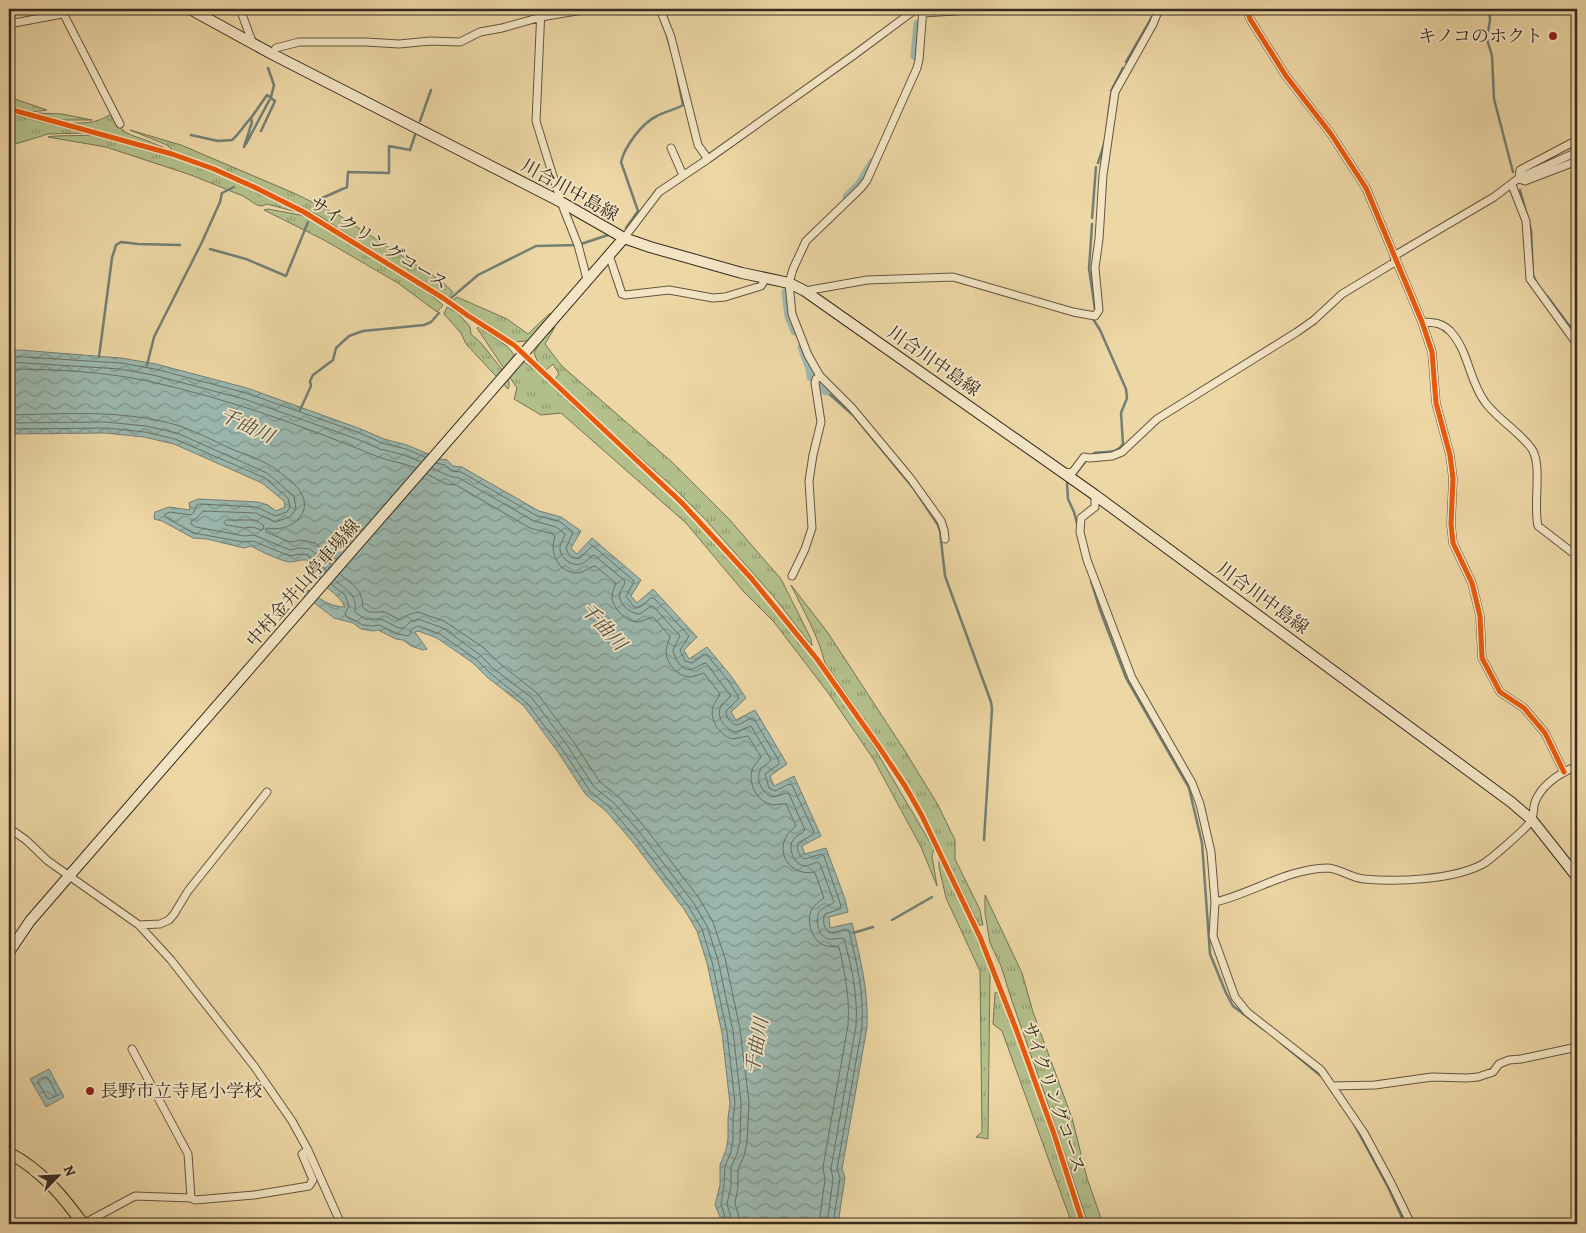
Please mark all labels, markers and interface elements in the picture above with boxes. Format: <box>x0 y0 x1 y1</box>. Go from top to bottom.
place label: キノコのホクト <box>1418 24 1543 48</box>
marker: キノコのホクト <box>1547 30 1559 42</box>
street label: 川合川中島線 <box>517 153 623 227</box>
street label: サイクリングコース <box>305 191 453 295</box>
street label: 川合川中島線 <box>883 320 985 402</box>
water label: 千曲川 <box>215 402 280 451</box>
street label: 中村金井山停車場線 <box>241 514 365 652</box>
street label: 川合川中島線 <box>1212 557 1314 639</box>
water label: 千曲川 <box>574 597 634 658</box>
water label: 千曲川 <box>739 1014 775 1077</box>
street label: サイクリングコース <box>1017 1018 1091 1176</box>
place label: 長野市立寺尾小学校 <box>100 1079 262 1103</box>
marker: 長野市立寺尾小学校 <box>84 1085 96 1097</box>
north arrow <box>32 1150 82 1200</box>
text: N <box>59 1162 80 1179</box>

